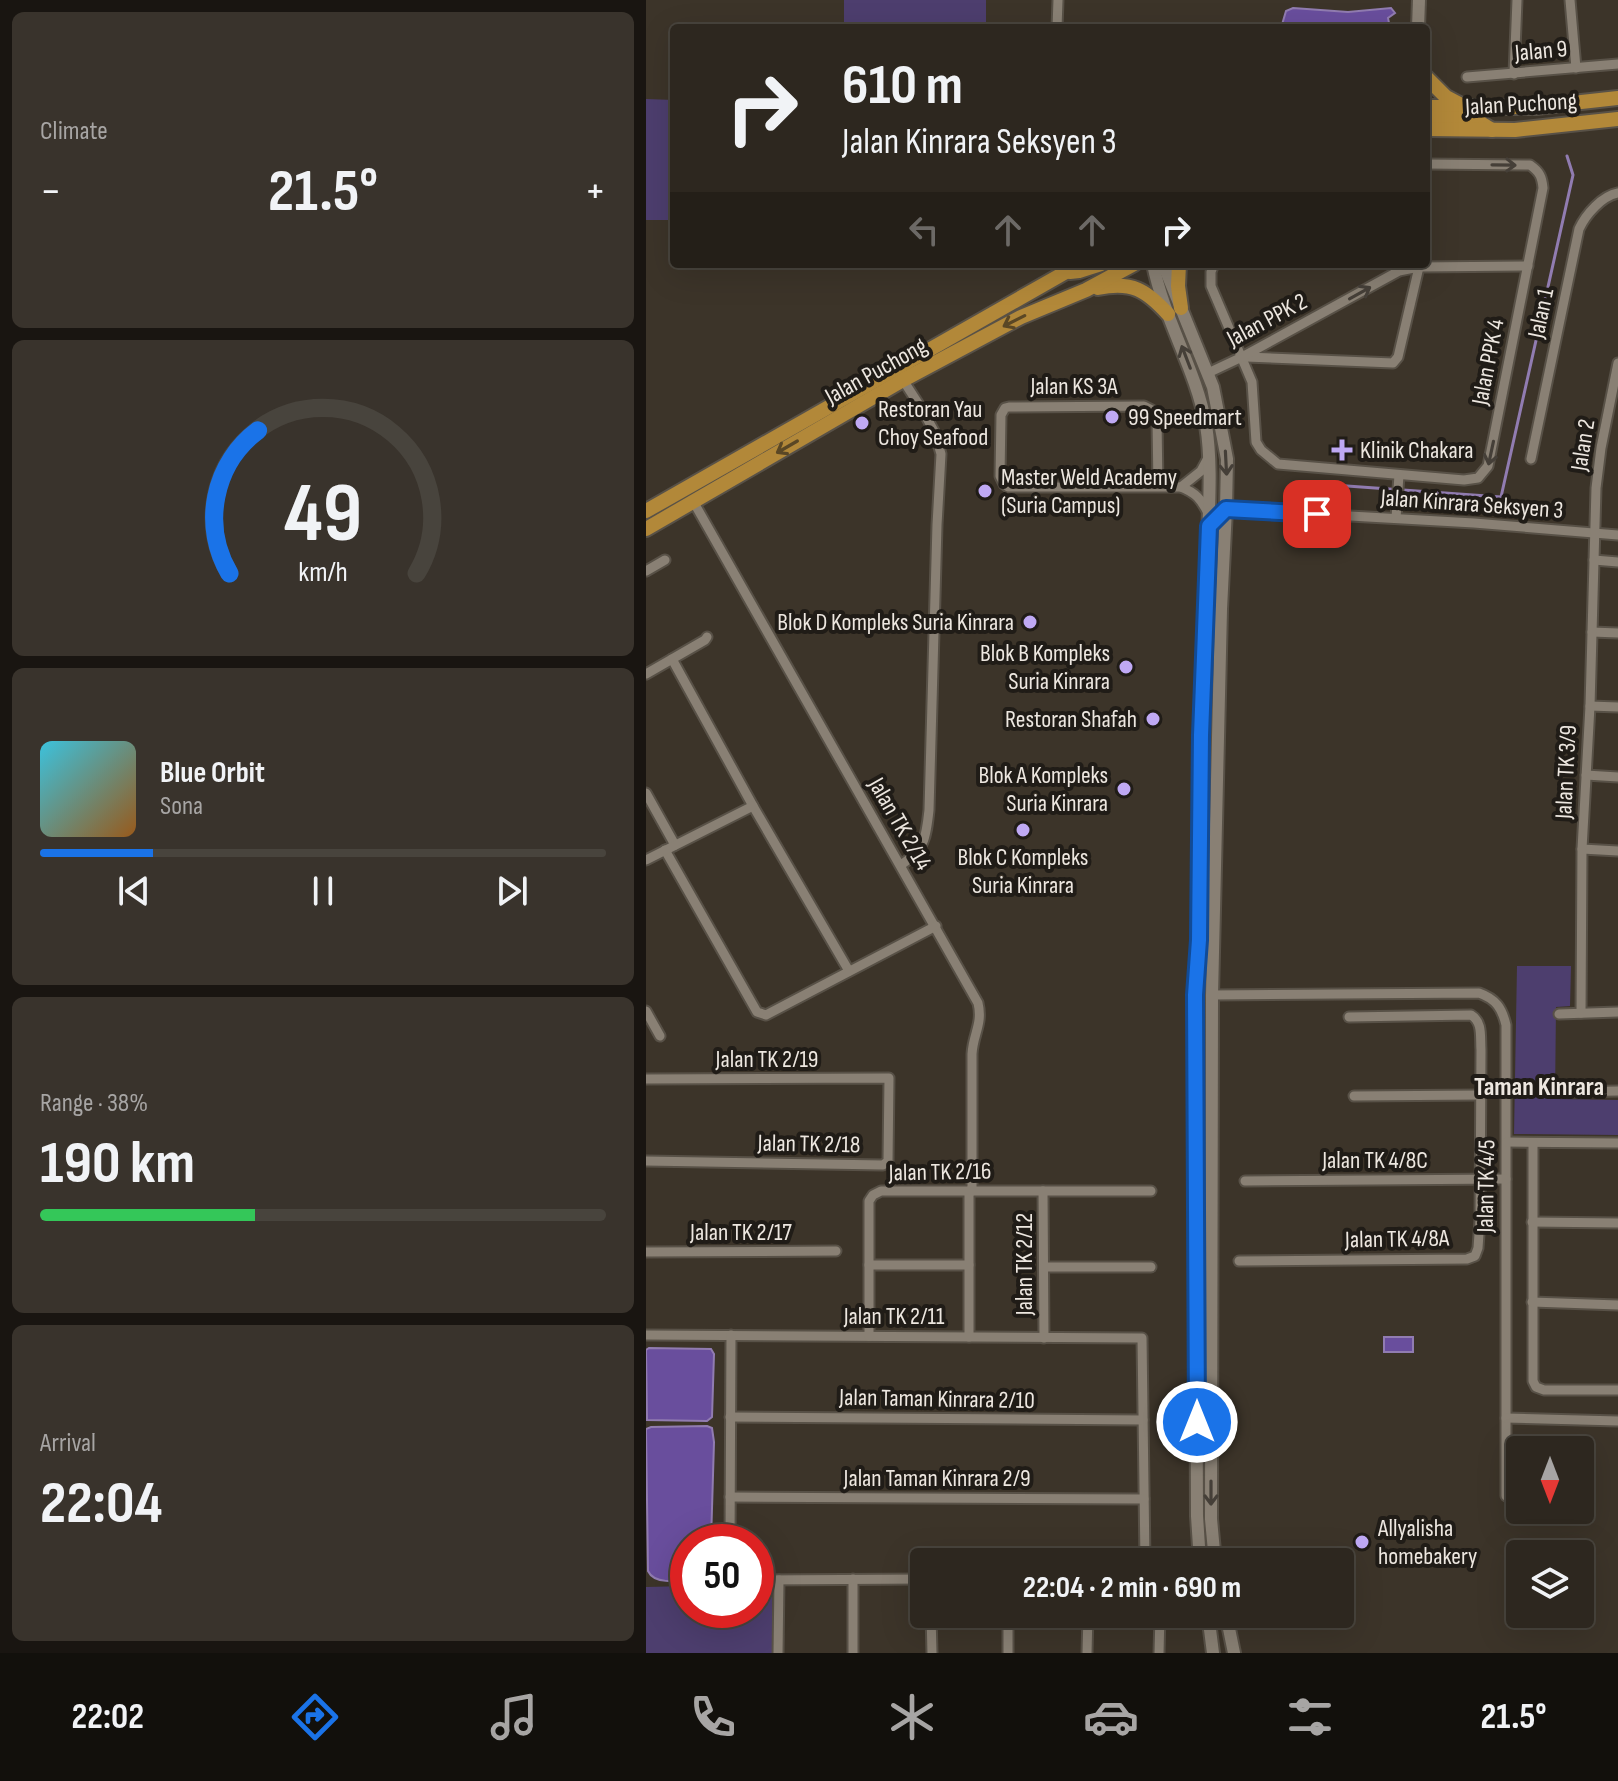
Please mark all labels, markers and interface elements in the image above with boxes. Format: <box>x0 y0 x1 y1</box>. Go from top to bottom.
street label: Jalan 9 <box>1513 34 1568 68</box>
text: 610 m <box>842 53 963 120</box>
icon: right <box>710 56 814 160</box>
street label: Jalan Puchong <box>1463 87 1578 121</box>
text: Climate <box>40 116 108 147</box>
text: Jalan Kinrara Seksyen 3 <box>842 121 1117 164</box>
text: 21.5° <box>268 156 378 228</box>
one-way arrow <box>1490 157 1517 173</box>
text: − <box>40 165 62 218</box>
text: + <box>584 165 606 218</box>
icon: left <box>902 208 946 252</box>
icon: ahead <box>986 208 1030 252</box>
icon: ahead <box>1070 208 1114 252</box>
icon: right <box>1154 208 1198 252</box>
one-way arrow <box>1348 284 1371 300</box>
street label: Jalan 1 <box>1521 285 1561 342</box>
street label: Jalan PPK 2 <box>1221 287 1312 354</box>
one-way arrow <box>1003 314 1027 329</box>
street label: Jalan PPK 4 <box>1465 317 1511 408</box>
street label: Jalan Puchong <box>819 331 932 411</box>
one-way arrow <box>1178 345 1192 370</box>
street label: Jalan KS 3A <box>1029 372 1118 401</box>
place label: Restoran Yau Choy Seafood <box>878 395 988 452</box>
place label: 99 Speedmart <box>1128 403 1242 432</box>
marker: 99 Speedmart <box>1103 408 1121 426</box>
marker: Restoran Yau Choy Seafood <box>853 414 871 432</box>
street label: Jalan 2 <box>1564 417 1601 474</box>
place label: Klinik Chakara <box>1360 436 1473 465</box>
one-way arrow <box>776 439 799 455</box>
marker: Klinik Chakara <box>1331 439 1353 461</box>
one-way arrow <box>1483 439 1498 465</box>
one-way arrow <box>1219 449 1234 476</box>
place label: Master Weld Academy (Suria Campus) <box>1001 463 1177 520</box>
text: 49 <box>284 465 362 565</box>
pin <box>1283 480 1351 548</box>
marker: Master Weld Academy (Suria Campus) <box>976 482 994 500</box>
street label: Jalan Kinrara Seksyen 3 <box>1379 483 1564 525</box>
icon: arrive <box>1295 492 1339 536</box>
text: km/h <box>298 555 348 590</box>
place label: Blok D Kompleks Suria Kinrara <box>777 608 1014 637</box>
marker: Blok D Kompleks Suria Kinrara <box>1021 613 1039 631</box>
place label: Blok B Kompleks Suria Kinrara <box>980 639 1110 696</box>
marker: Blok B Kompleks Suria Kinrara <box>1117 658 1135 676</box>
place label: Restoran Shafah <box>1005 705 1137 734</box>
marker: Restoran Shafah <box>1144 710 1162 728</box>
street label: Jalan TK 3/9 <box>1549 724 1583 821</box>
text: Blue Orbit <box>160 755 265 791</box>
place label: Blok A Kompleks Suria Kinrara <box>979 761 1108 818</box>
street label: Jalan TK 2/14 <box>861 772 938 876</box>
marker: Blok A Kompleks Suria Kinrara <box>1115 780 1133 798</box>
text: Sona <box>160 791 203 822</box>
marker: Blok C Kompleks Suria Kinrara <box>1014 821 1032 839</box>
place label: Blok C Kompleks Suria Kinrara <box>958 843 1088 900</box>
icon: previous <box>112 869 156 913</box>
icon: pause <box>301 869 345 913</box>
icon: next <box>490 869 534 913</box>
street label: Jalan TK 2/19 <box>715 1045 818 1074</box>
district label: Taman Kinrara <box>1474 1072 1604 1103</box>
text: Range · 38% <box>40 1088 148 1119</box>
text: 190 km <box>40 1128 195 1200</box>
street label: Jalan TK 2/18 <box>756 1129 861 1159</box>
street label: Jalan TK 4/5 <box>1471 1139 1501 1234</box>
street label: Jalan TK 4/8C <box>1321 1146 1428 1175</box>
street label: Jalan TK 2/16 <box>887 1157 992 1187</box>
street label: Jalan TK 2/12 <box>1010 1213 1039 1316</box>
street label: Jalan TK 2/17 <box>689 1218 792 1247</box>
street label: Jalan TK 4/8A <box>1344 1224 1450 1254</box>
street label: Jalan TK 2/11 <box>843 1302 945 1331</box>
position arrow <box>1155 1380 1239 1464</box>
street label: Jalan Taman Kinrara 2/10 <box>838 1383 1035 1415</box>
text: Arrival <box>40 1428 96 1459</box>
north arrow <box>1506 1436 1594 1524</box>
map controls <box>1506 1436 1594 1628</box>
street label: Jalan Taman Kinrara 2/9 <box>842 1464 1031 1493</box>
text: 22:04 <box>40 1468 162 1540</box>
one-way arrow <box>1203 1479 1219 1506</box>
place label: Allyalisha homebakery <box>1377 1514 1477 1571</box>
speed limit sign: 50 <box>670 1524 774 1628</box>
marker: Allyalisha homebakery <box>1353 1533 1371 1551</box>
button: layers <box>1506 1540 1594 1628</box>
text: 22:04 · 2 min · 690 m <box>1023 1570 1241 1606</box>
icon: directions <box>287 1689 343 1745</box>
icon: music <box>486 1689 542 1745</box>
icon: phone <box>685 1689 741 1745</box>
icon: climate <box>884 1689 940 1745</box>
icon: car <box>1083 1689 1139 1745</box>
icon: filters <box>1282 1689 1338 1745</box>
text: 22:02 <box>71 1696 144 1739</box>
text: 21.5° <box>1480 1696 1547 1739</box>

